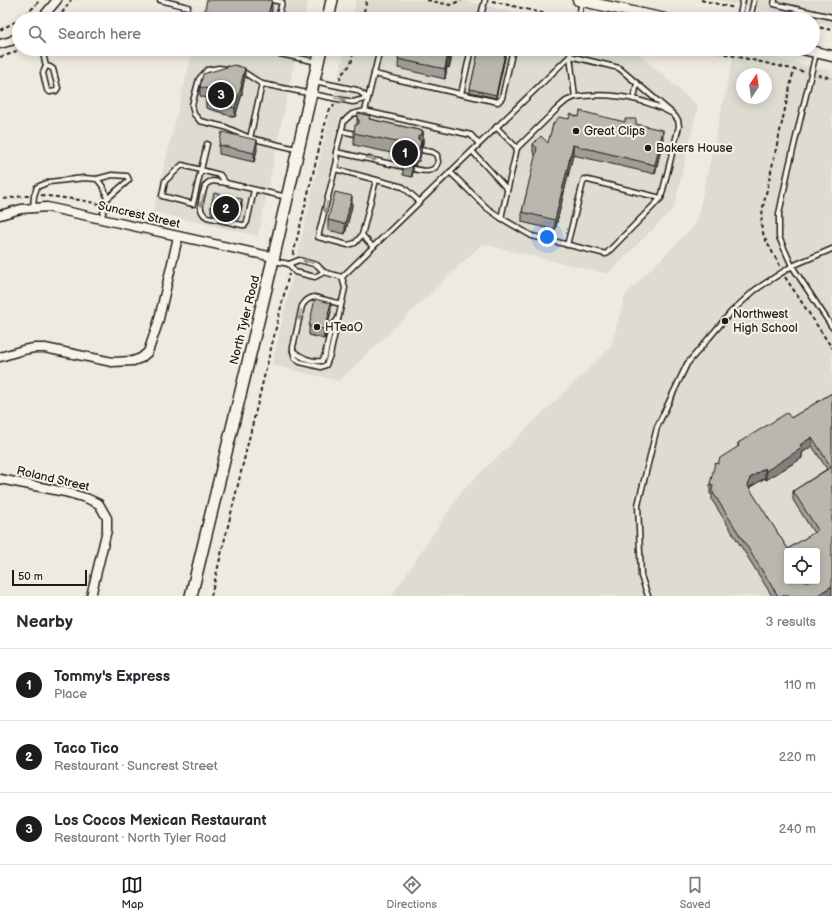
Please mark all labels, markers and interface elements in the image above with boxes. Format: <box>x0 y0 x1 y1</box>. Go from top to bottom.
search box <box>12 12 820 56</box>
icon: search <box>26 23 48 45</box>
text: Search here <box>58 25 141 44</box>
north arrow <box>736 68 772 104</box>
pin: 3 <box>208 80 234 110</box>
one-way arrow <box>334 97 346 103</box>
place label: Great Clips <box>584 124 645 139</box>
marker: Great Clips <box>571 126 581 136</box>
pin: 1 <box>392 138 418 168</box>
place label: Bakers House <box>656 141 733 156</box>
marker: Bakers House <box>643 143 653 153</box>
one-way arrow <box>365 157 377 163</box>
pin: 2 <box>213 194 239 224</box>
one-way arrow <box>198 195 204 207</box>
street label: Suncrest Street <box>96 198 182 232</box>
one-way arrow <box>323 201 329 213</box>
your location <box>537 227 557 247</box>
one-way arrow <box>301 259 314 265</box>
street label: North Tyler Road <box>227 274 263 366</box>
place label: Northwest High School <box>733 307 798 336</box>
one-way arrow <box>296 309 302 321</box>
marker: Northwest High School <box>720 316 730 326</box>
place label: HTeaO <box>325 320 363 335</box>
marker: HTeaO <box>312 322 322 332</box>
street label: Roland Street <box>15 463 91 495</box>
map controls <box>784 548 820 584</box>
button: locate <box>784 548 820 584</box>
scale bar <box>12 568 87 587</box>
text: 50 m <box>18 570 43 583</box>
text: Nearby <box>16 612 73 632</box>
text: 3 results <box>765 614 816 630</box>
text: Tommy's Express <box>54 667 170 686</box>
text: 1 <box>26 677 32 693</box>
text: 110 m <box>784 677 816 693</box>
text: Place <box>54 686 87 702</box>
text: Taco Tico <box>54 739 119 758</box>
text: 2 <box>25 749 33 765</box>
text: 220 m <box>779 749 816 765</box>
text: Restaurant · Suncrest Street <box>54 758 218 774</box>
text: Los Cocos Mexican Restaurant <box>54 811 266 830</box>
text: 3 <box>25 821 33 837</box>
text: 240 m <box>779 821 816 837</box>
text: Restaurant · North Tyler Road <box>54 830 226 846</box>
tab: Map <box>121 874 144 911</box>
tab: Directions <box>386 874 437 911</box>
tab: Saved <box>680 874 711 911</box>

